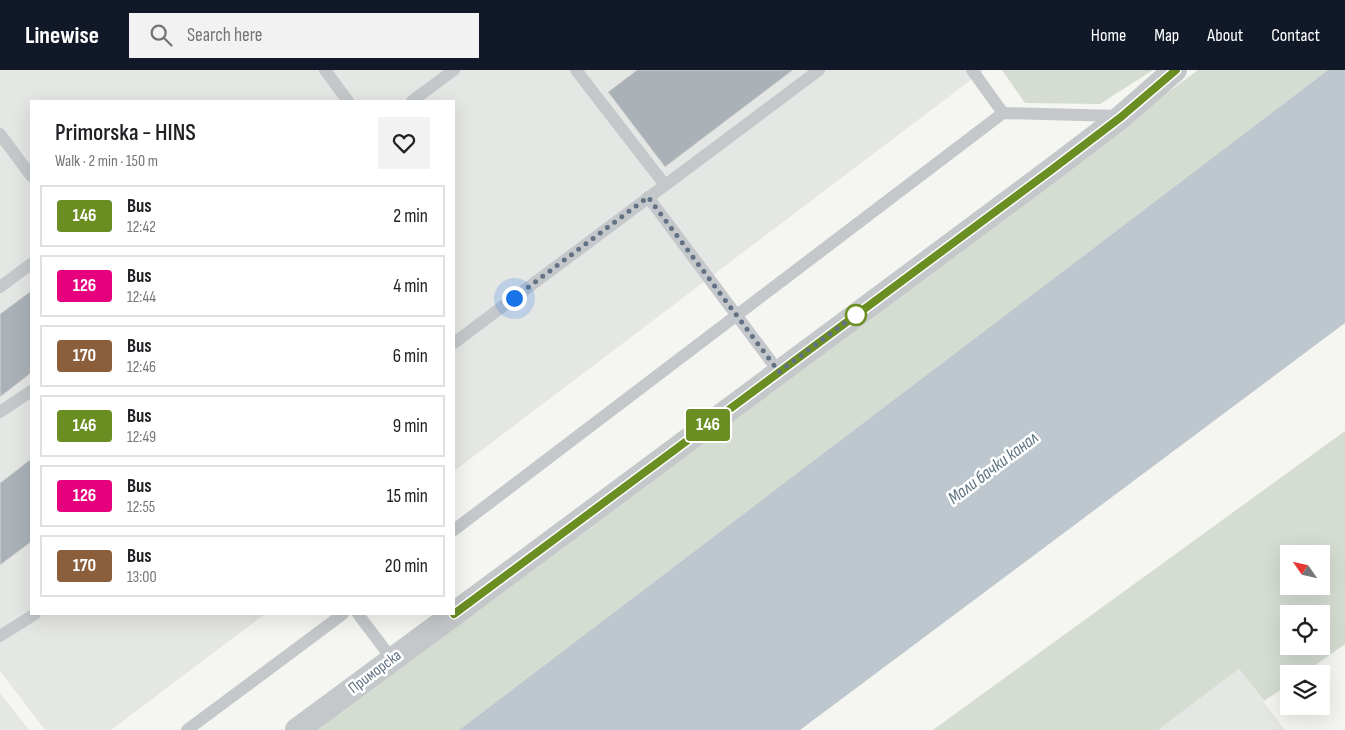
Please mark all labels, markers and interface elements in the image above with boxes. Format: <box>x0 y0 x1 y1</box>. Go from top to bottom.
search box <box>129 13 479 58</box>
text: Linewise <box>25 21 99 50</box>
icon: search <box>147 21 175 49</box>
text: Search here <box>187 24 263 47</box>
text: Home <box>1091 25 1126 46</box>
text: Map <box>1154 25 1179 46</box>
text: About <box>1207 25 1243 46</box>
text: Contact <box>1271 25 1320 46</box>
button: heart <box>378 117 430 169</box>
text: Primorska - HINS <box>55 118 196 147</box>
text: Walk · 2 min · 150 m <box>55 152 158 171</box>
text: Bus <box>127 195 152 218</box>
text: 146 <box>72 205 97 226</box>
text: 2 min <box>393 205 428 228</box>
text: 12:42 <box>127 218 156 237</box>
text: Bus <box>127 265 152 288</box>
text: 126 <box>73 275 96 296</box>
text: 4 min <box>393 275 428 298</box>
your location <box>502 286 527 311</box>
text: 12:44 <box>127 288 156 307</box>
unlabelled marker <box>845 304 867 326</box>
text: Bus <box>127 335 152 358</box>
text: 170 <box>73 345 96 366</box>
text: 6 min <box>393 345 428 368</box>
text: 12:46 <box>127 358 156 377</box>
text: Bus <box>127 405 152 428</box>
line badge: 146 <box>679 409 737 441</box>
text: 146 <box>696 414 720 435</box>
text: 146 <box>72 415 97 436</box>
text: 9 min <box>393 415 428 438</box>
water label: Мали бачки канал <box>944 427 1042 509</box>
text: 12:49 <box>127 428 156 447</box>
text: Bus <box>127 475 152 498</box>
text: 126 <box>73 485 96 506</box>
text: 15 min <box>387 485 428 508</box>
text: 12:55 <box>127 498 155 517</box>
text: Bus <box>127 545 152 568</box>
north arrow <box>1280 545 1330 595</box>
map controls <box>1280 545 1330 715</box>
text: 170 <box>73 555 96 576</box>
text: 20 min <box>385 555 428 578</box>
text: 13:00 <box>127 568 157 587</box>
button: locate <box>1280 605 1330 655</box>
street label: Приморска <box>345 646 405 698</box>
button: layers <box>1280 665 1330 715</box>

